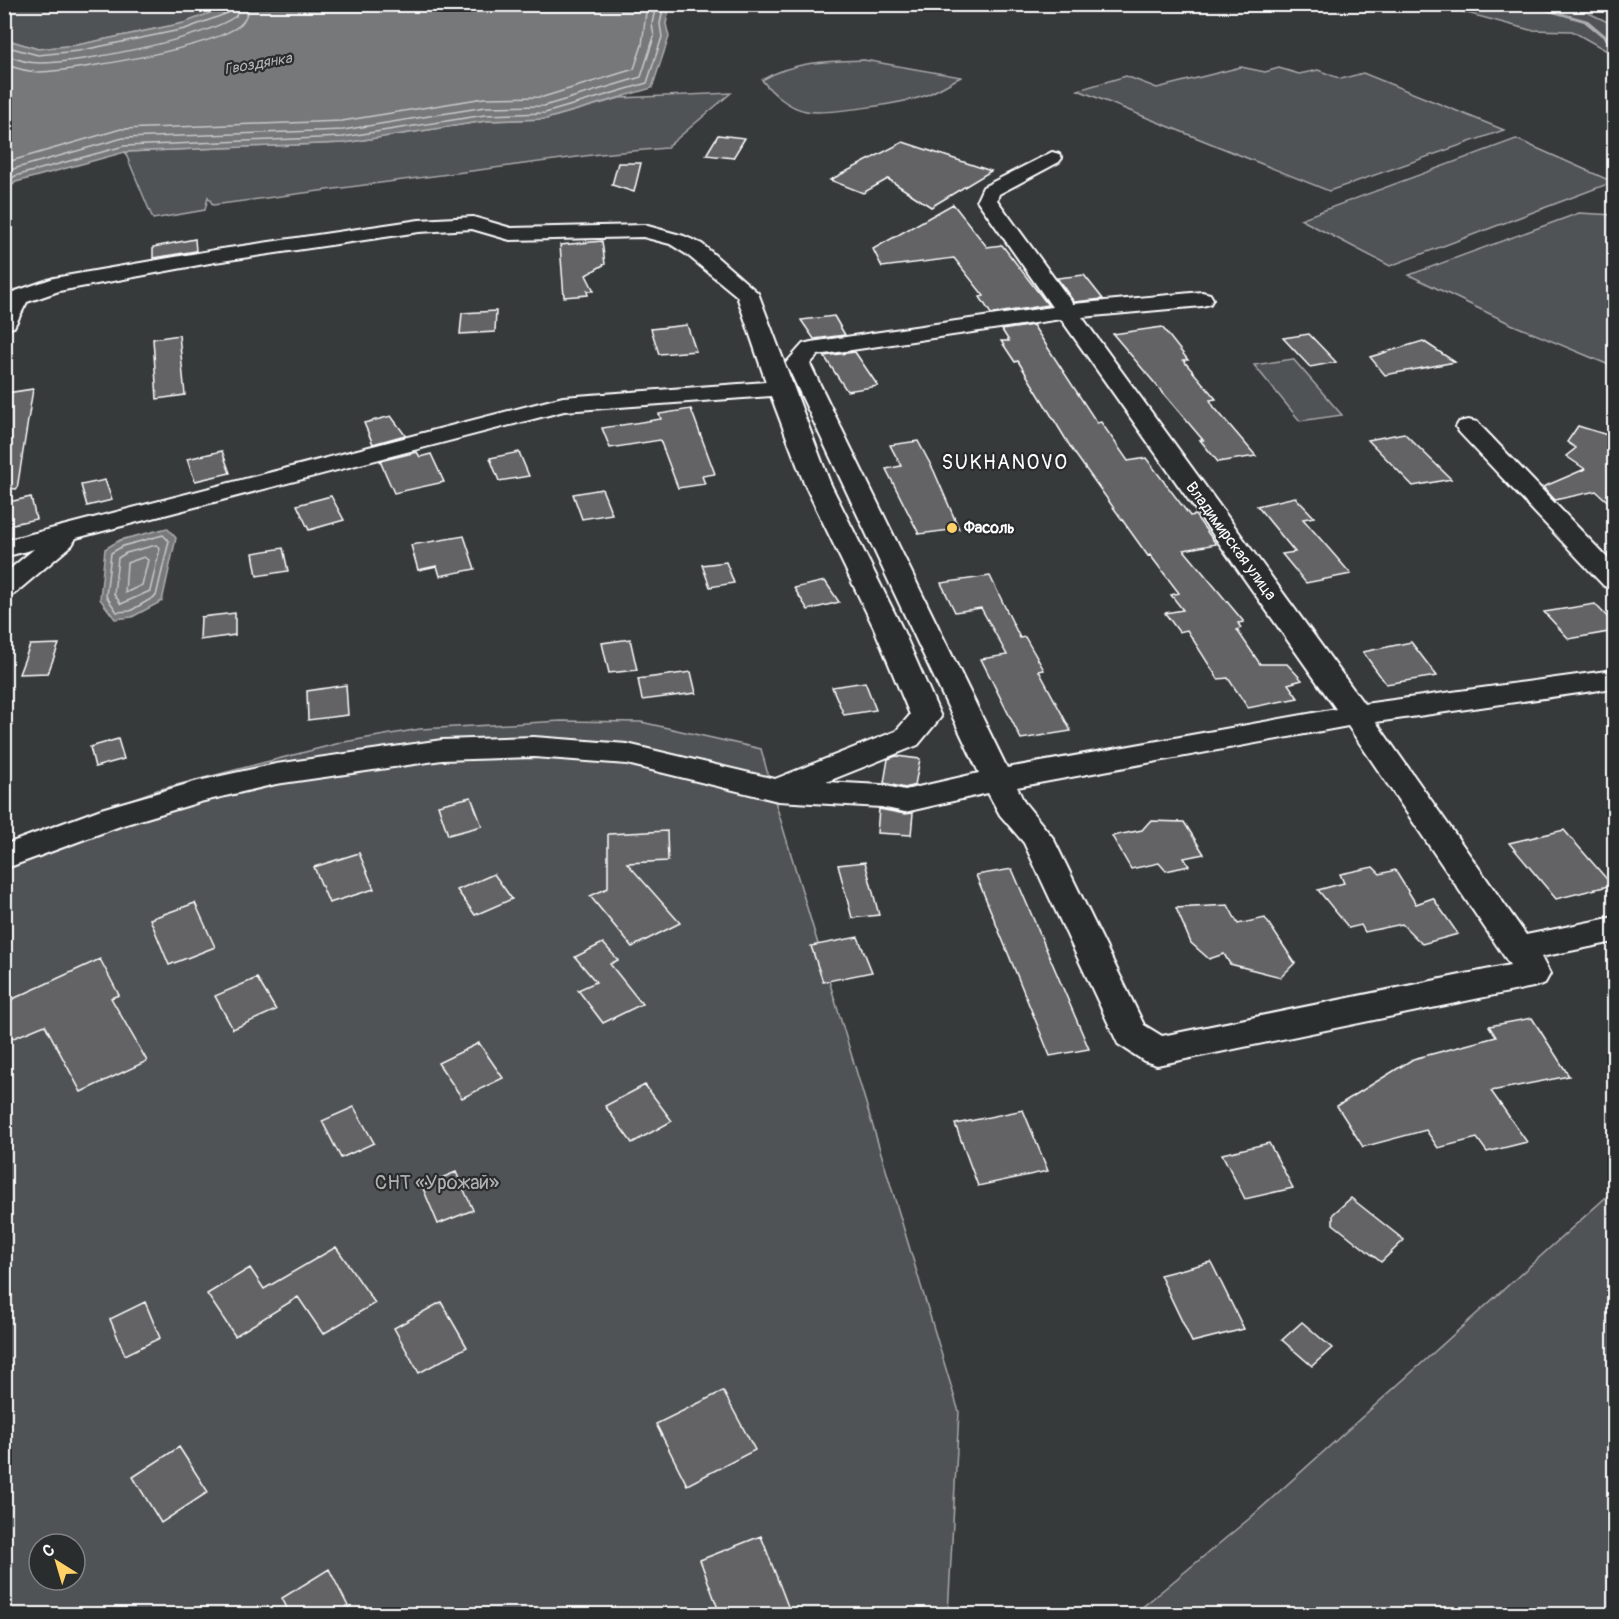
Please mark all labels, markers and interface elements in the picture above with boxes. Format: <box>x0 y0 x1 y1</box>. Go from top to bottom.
water label: Гвоздянка <box>223 49 294 79</box>
district label: SUKHANOVO <box>942 450 1069 475</box>
street label: Владимирская улица <box>1181 478 1281 604</box>
place label: Фасоль <box>963 518 1015 538</box>
marker: Фасоль <box>945 521 959 535</box>
park label: СНТ «Урожай» <box>375 1170 499 1195</box>
north arrow <box>27 1532 87 1592</box>
text: С <box>39 1540 59 1562</box>

